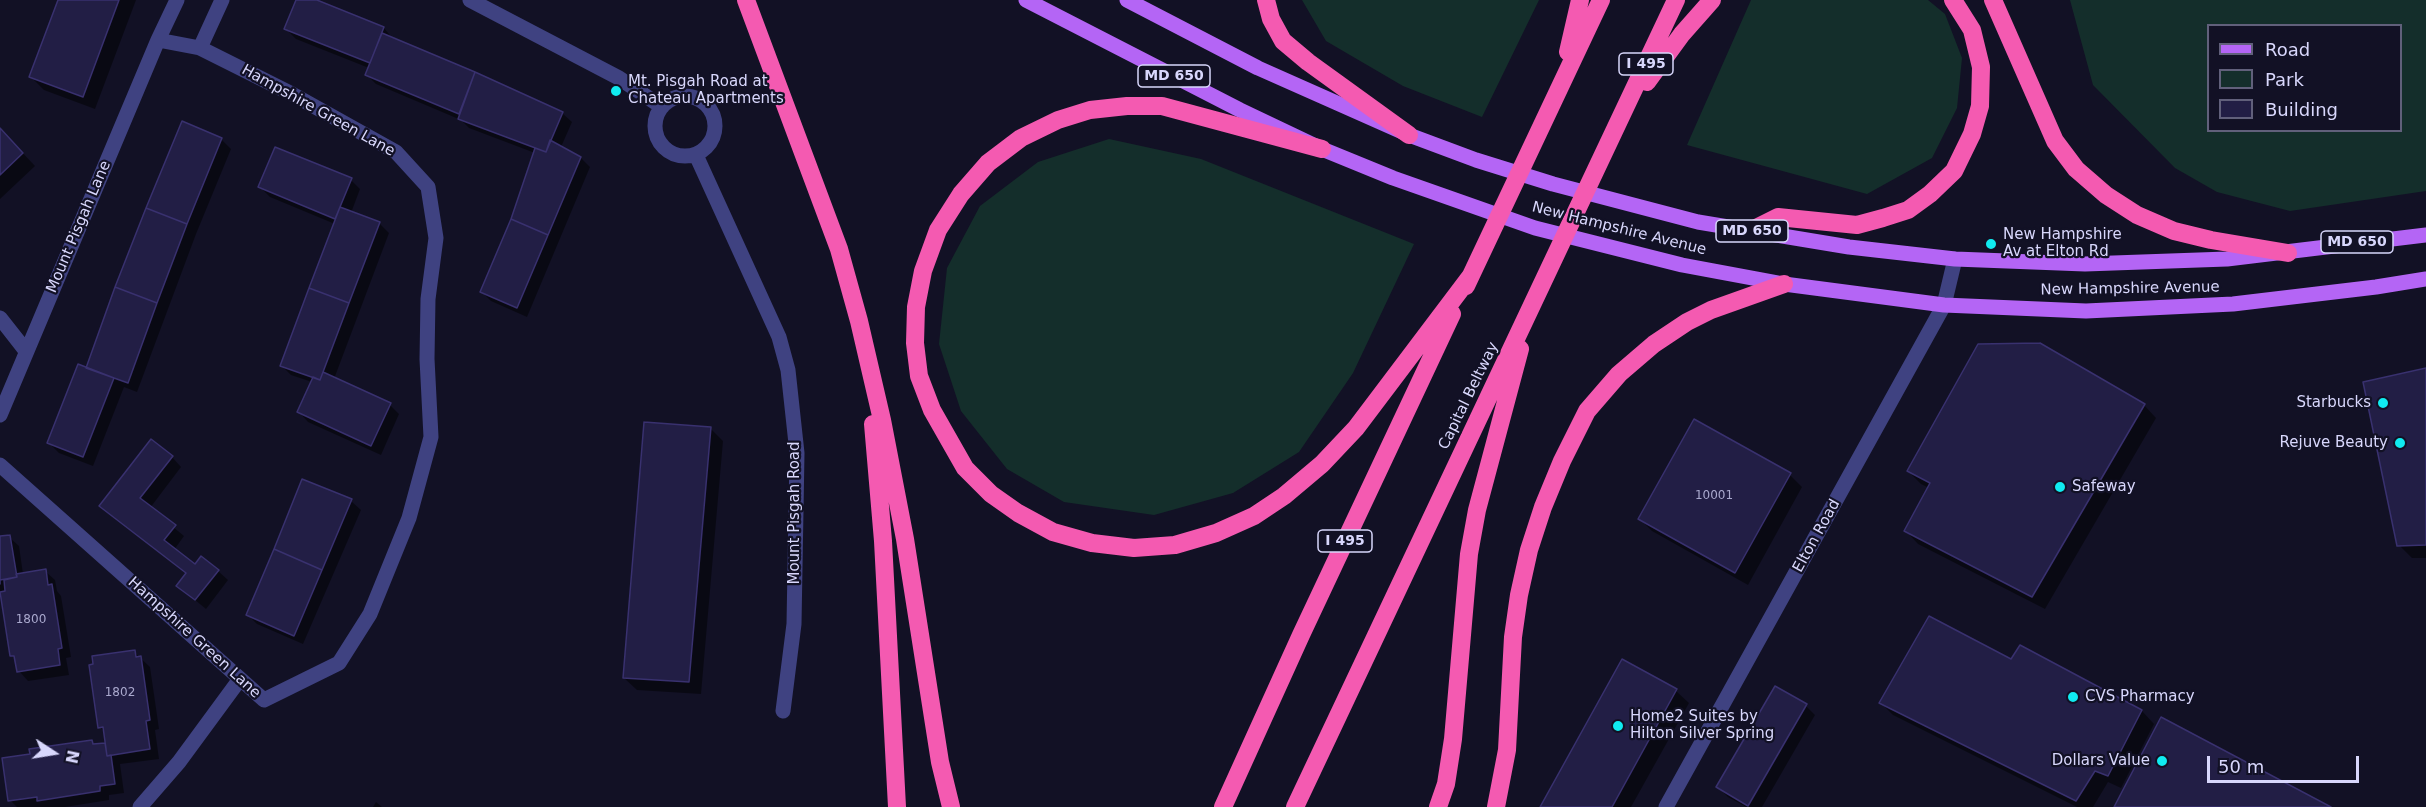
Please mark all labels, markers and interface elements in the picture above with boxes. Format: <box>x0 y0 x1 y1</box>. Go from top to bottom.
legend <box>2207 24 2402 132</box>
text: Road <box>2265 39 2310 60</box>
road number: I 495 <box>1619 53 1673 75</box>
street label: Hampshire Green Lane <box>238 61 398 161</box>
road number: MD 650 <box>1138 65 1210 87</box>
text: Park <box>2265 69 2304 90</box>
place label: Mt. Pisgah Road at Chateau Apartments <box>628 73 784 108</box>
marker: Mt. Pisgah Road at Chateau Apartments <box>609 84 623 98</box>
text: Building <box>2265 99 2338 120</box>
street label: Mount Pisgah Lane <box>43 158 115 296</box>
street label: New Hampshire Avenue <box>1530 199 1708 259</box>
road number: MD 650 <box>1716 220 1788 242</box>
place label: New Hampshire Av at Elton Rd <box>2003 226 2122 261</box>
road number: MD 650 <box>2321 231 2393 253</box>
marker: New Hampshire Av at Elton Rd <box>1984 237 1998 251</box>
street label: New Hampshire Avenue <box>2040 278 2220 300</box>
street label: Capital Beltway <box>1435 339 1503 453</box>
place label: Starbucks <box>2296 394 2371 412</box>
marker: Starbucks <box>2376 396 2390 410</box>
place label: Rejuve Beauty <box>2279 434 2388 452</box>
marker: Rejuve Beauty <box>2393 436 2407 450</box>
street label: Mount Pisgah Road <box>786 441 804 585</box>
place label: Safeway <box>2072 478 2136 496</box>
marker: Safeway <box>2053 480 2067 494</box>
house number: 10001 <box>1695 489 1733 503</box>
street label: Elton Road <box>1790 496 1844 576</box>
road number: I 495 <box>1318 530 1372 552</box>
street label: Hampshire Green Lane <box>124 574 264 702</box>
house number: 1800 <box>16 613 46 627</box>
house number: 1802 <box>105 686 135 700</box>
place label: CVS Pharmacy <box>2085 688 2195 706</box>
marker: CVS Pharmacy <box>2066 690 2080 704</box>
place label: Home2 Suites by Hilton Silver Spring <box>1630 708 1774 743</box>
marker: Home2 Suites by Hilton Silver Spring <box>1611 719 1625 733</box>
north arrow <box>24 723 84 783</box>
scale bar <box>2210 744 2362 782</box>
text: N <box>61 748 83 765</box>
place label: Dollars Value <box>2052 752 2150 770</box>
marker: Dollars Value <box>2155 754 2169 768</box>
text: 50 m <box>2218 756 2264 777</box>

